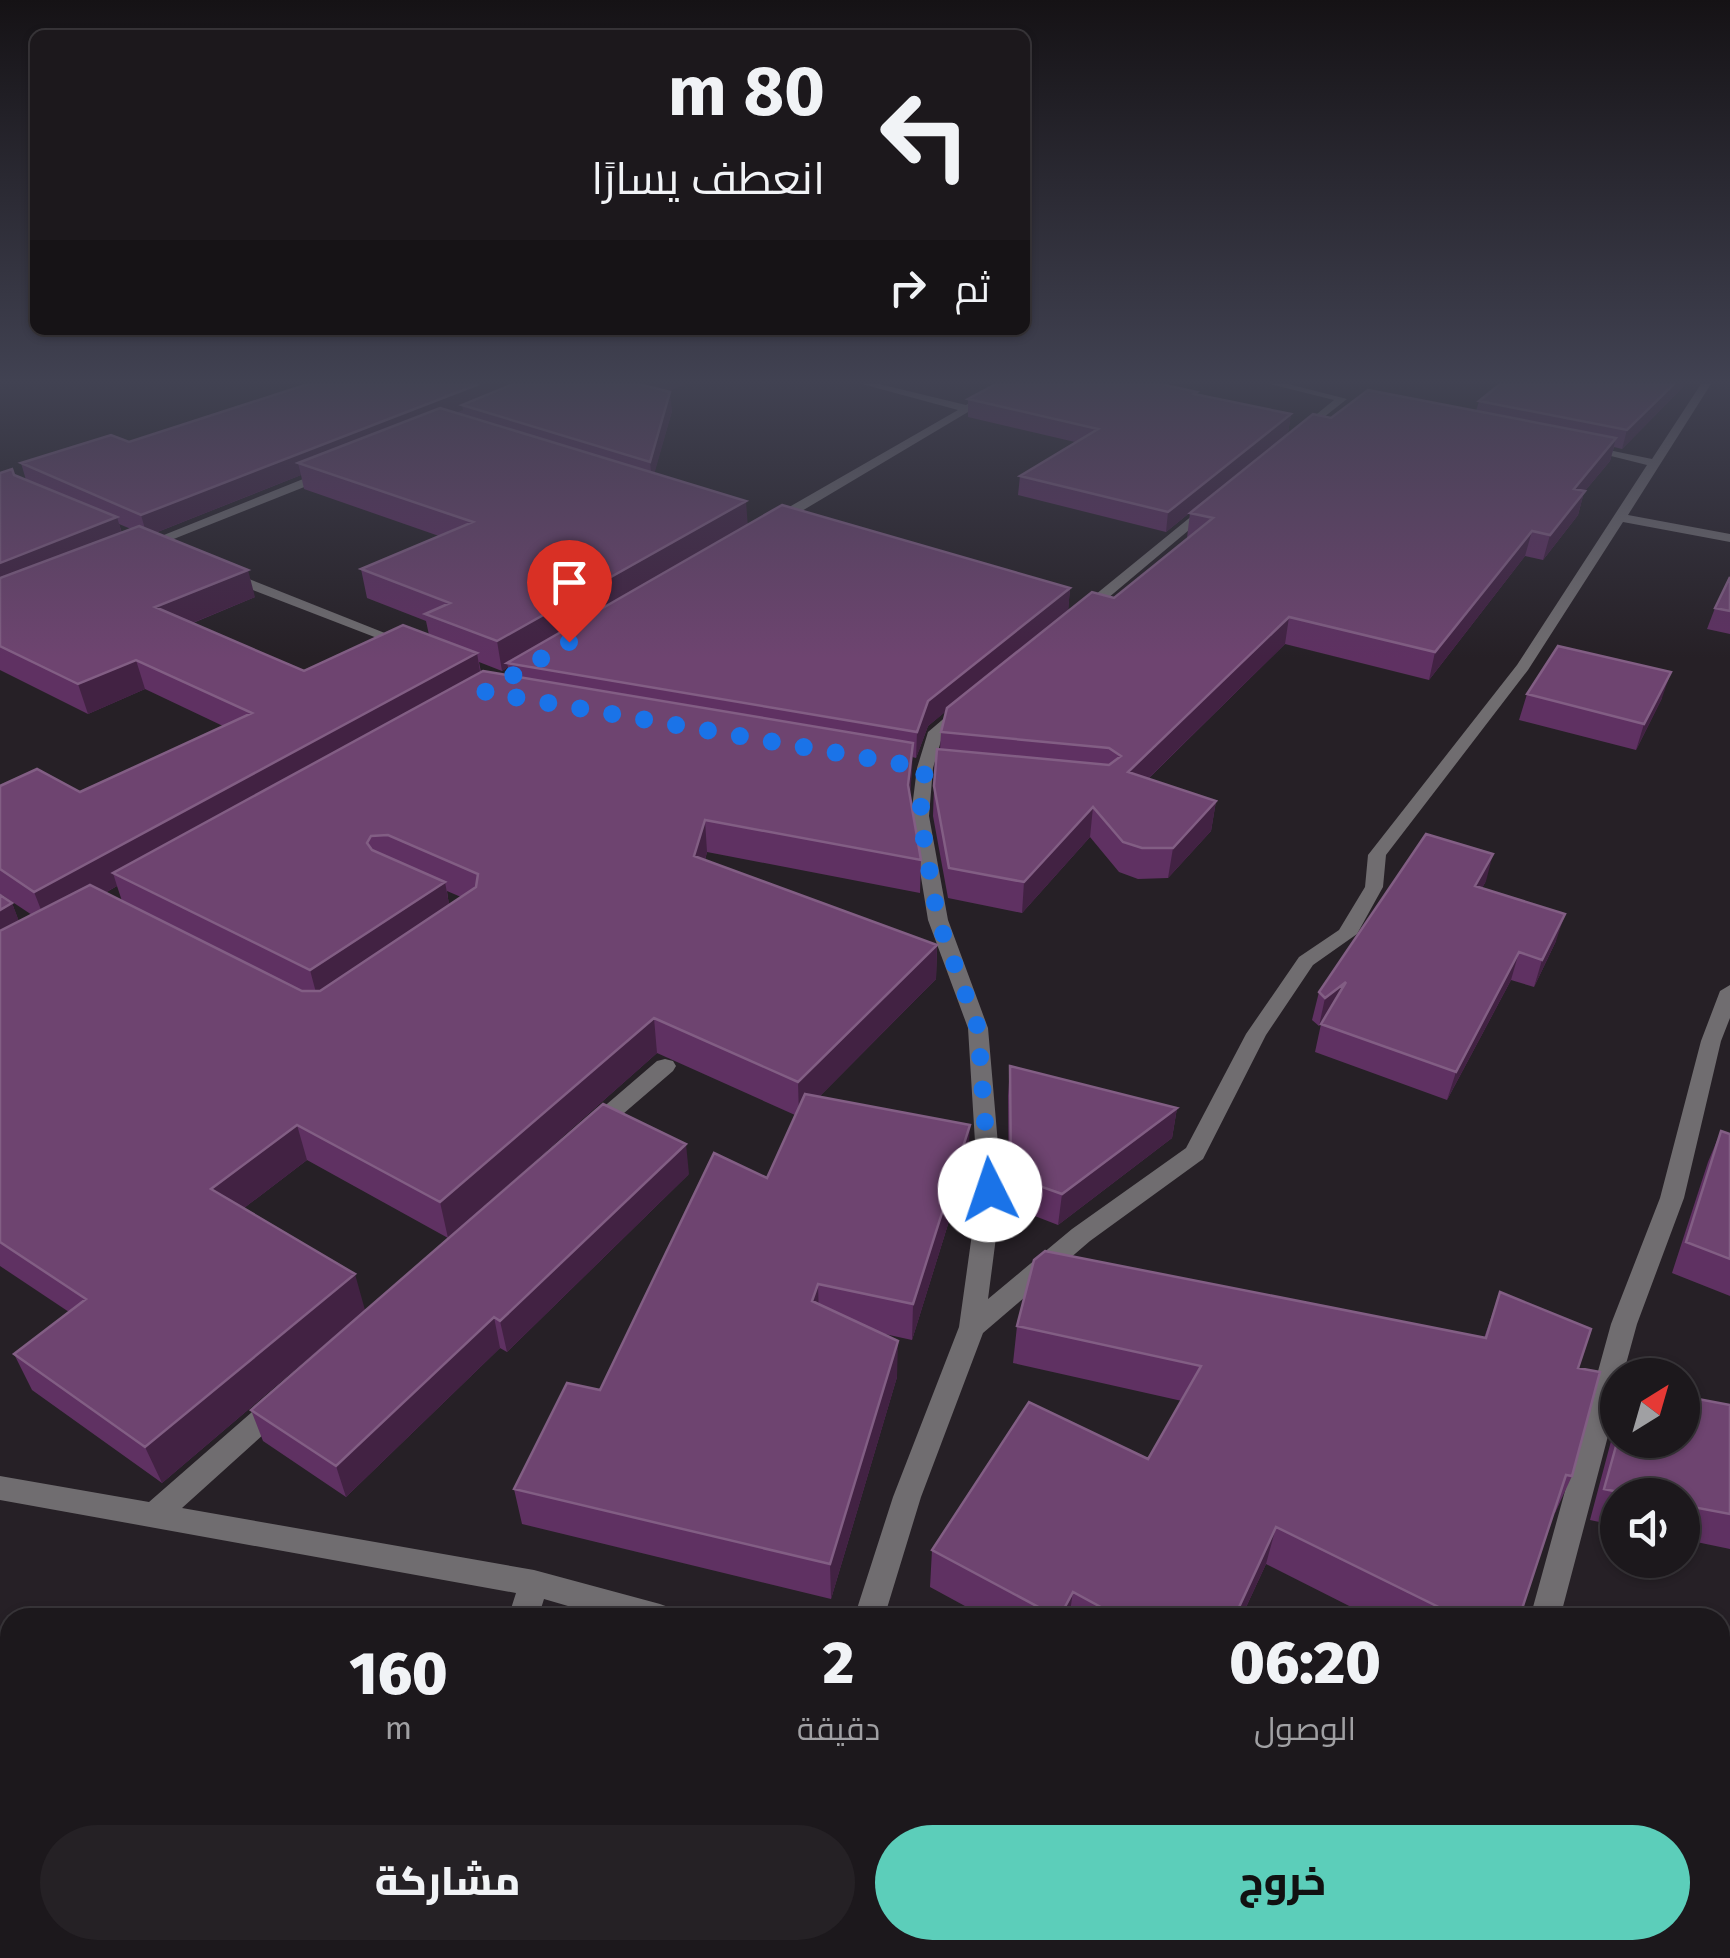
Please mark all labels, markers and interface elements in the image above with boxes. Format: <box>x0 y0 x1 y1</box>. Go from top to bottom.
text: 80 m <box>668 50 825 134</box>
icon: left <box>860 70 990 200</box>
text: انعطف يسارًا <box>591 152 825 206</box>
icon: right <box>880 260 935 315</box>
text: ثم <box>955 266 990 312</box>
pin <box>527 540 612 643</box>
icon: arrive <box>542 555 597 610</box>
position arrow <box>938 1138 1042 1242</box>
north arrow <box>1600 1358 1700 1458</box>
map controls <box>1600 1358 1700 1578</box>
button: sound <box>1600 1478 1700 1578</box>
text: 2 <box>823 1627 854 1699</box>
text: 06:20 <box>1229 1627 1381 1699</box>
text: 160 <box>349 1638 448 1710</box>
text: m <box>385 1709 412 1747</box>
text: دقيقة <box>797 1710 880 1748</box>
text: الوصول <box>1254 1710 1356 1748</box>
button: مشاركة <box>40 1825 855 1940</box>
button: خروج <box>875 1825 1690 1940</box>

